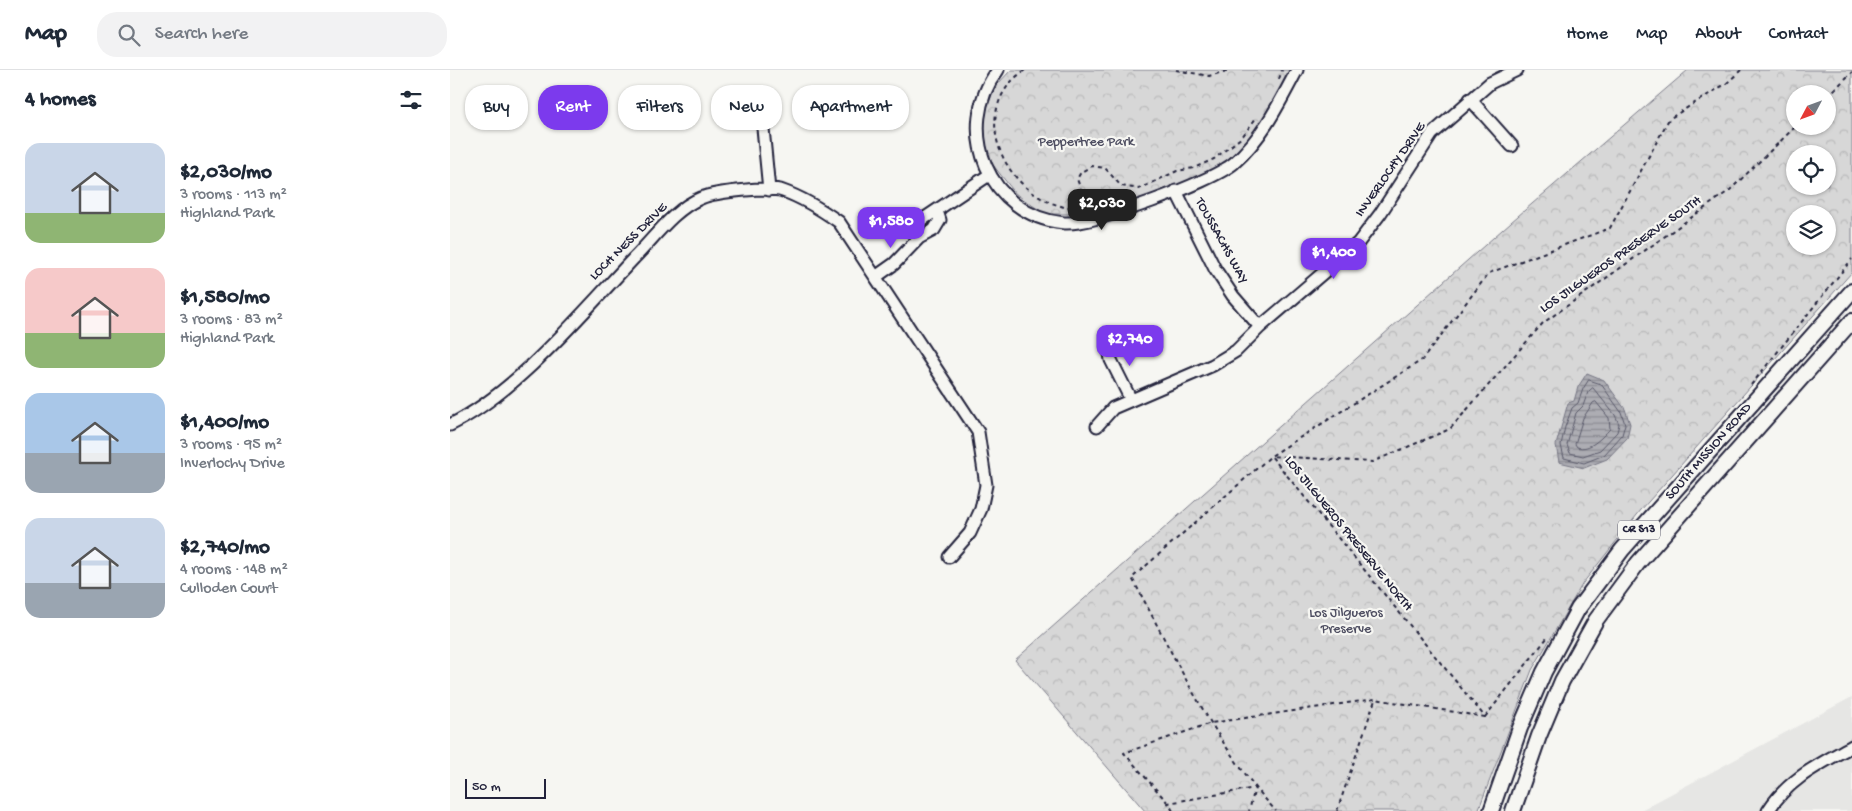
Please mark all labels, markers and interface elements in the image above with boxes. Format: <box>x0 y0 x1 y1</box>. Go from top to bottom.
search box <box>97 12 447 57</box>
text: Map <box>25 20 67 49</box>
icon: search <box>115 21 143 49</box>
text: Search here <box>155 23 248 46</box>
text: Home <box>1566 24 1608 45</box>
text: Map <box>1636 24 1667 45</box>
text: About <box>1695 24 1741 45</box>
text: Contact <box>1769 24 1827 45</box>
chip: Buy <box>465 85 528 130</box>
chip: Rent <box>538 85 608 130</box>
chip: Filters <box>618 85 701 130</box>
chip: New <box>711 85 782 130</box>
chip: Apartment <box>792 85 909 130</box>
north arrow <box>1786 85 1836 135</box>
map controls <box>1786 85 1836 255</box>
icon: filters <box>397 86 425 114</box>
text: 4 homes <box>25 88 96 113</box>
street label: INVERLOCHY DRIVE <box>1352 118 1431 221</box>
park label: Peppertree Park <box>1037 134 1136 151</box>
button: locate <box>1786 145 1836 195</box>
text: $2,030/mo <box>180 161 272 186</box>
icon: home <box>65 163 125 223</box>
text: 3 rooms · 113 m² <box>180 186 287 205</box>
pin: $2,030 <box>1061 189 1143 231</box>
street label: LOS JILGUEROS PRESERVE SOUTH <box>1537 192 1706 317</box>
street label: TOUSSACHS WAY <box>1190 194 1252 287</box>
text: $2,030 <box>1079 195 1125 214</box>
street label: LOCH NESS DRIVE <box>587 199 672 284</box>
text: Highland Park <box>180 205 274 224</box>
button: layers <box>1786 205 1836 255</box>
pin: $1,580 <box>850 206 932 249</box>
text: $1,580 <box>869 213 913 232</box>
pin: $1,400 <box>1293 238 1375 280</box>
text: $1,400 <box>1312 244 1356 263</box>
text: $1,580/mo <box>180 286 270 311</box>
icon: home <box>65 288 125 348</box>
text: 3 rooms · 83 m² <box>180 311 283 330</box>
pin: $2,740 <box>1089 324 1171 367</box>
text: Highland Park <box>180 330 274 349</box>
text: $2,740 <box>1107 331 1153 350</box>
street label: SOUTH MISSION ROAD <box>1662 399 1756 504</box>
text: $1,400/mo <box>180 411 269 436</box>
icon: home <box>65 413 125 473</box>
text: 3 rooms · 95 m² <box>180 436 282 455</box>
street label: LOS JILGUEROS PRESERVE NORTH <box>1280 453 1417 616</box>
text: Inverlochy Drive <box>180 455 285 474</box>
road number: CR S13 <box>1618 520 1660 540</box>
text: $2,740/mo <box>180 536 270 561</box>
icon: home <box>65 538 125 598</box>
text: 4 rooms · 148 m² <box>180 561 288 580</box>
text: Culloden Court <box>180 580 277 599</box>
park label: Los Jilgueros Preserve <box>1309 605 1384 638</box>
scale bar <box>465 776 546 799</box>
text: 50 m <box>472 779 501 796</box>

